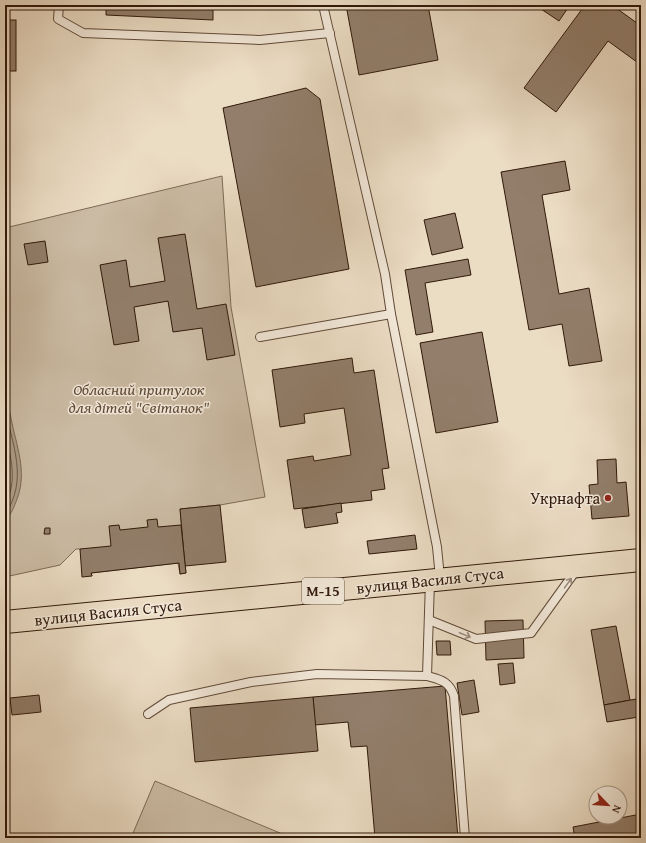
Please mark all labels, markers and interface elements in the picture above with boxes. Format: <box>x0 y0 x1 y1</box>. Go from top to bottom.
park label: Обласний притулок для дітей "Світанок" <box>69 377 210 419</box>
place label: Укрнафта <box>530 486 600 510</box>
marker: Укрнафта <box>603 493 613 503</box>
street label: вулиця Василя Стуса <box>355 560 505 600</box>
one-way arrow <box>564 577 572 588</box>
road number: М-15 <box>302 578 344 604</box>
street label: вулиця Василя Стуса <box>33 592 183 632</box>
one-way arrow <box>459 632 471 639</box>
north arrow <box>588 785 628 825</box>
text: N <box>608 803 626 817</box>

